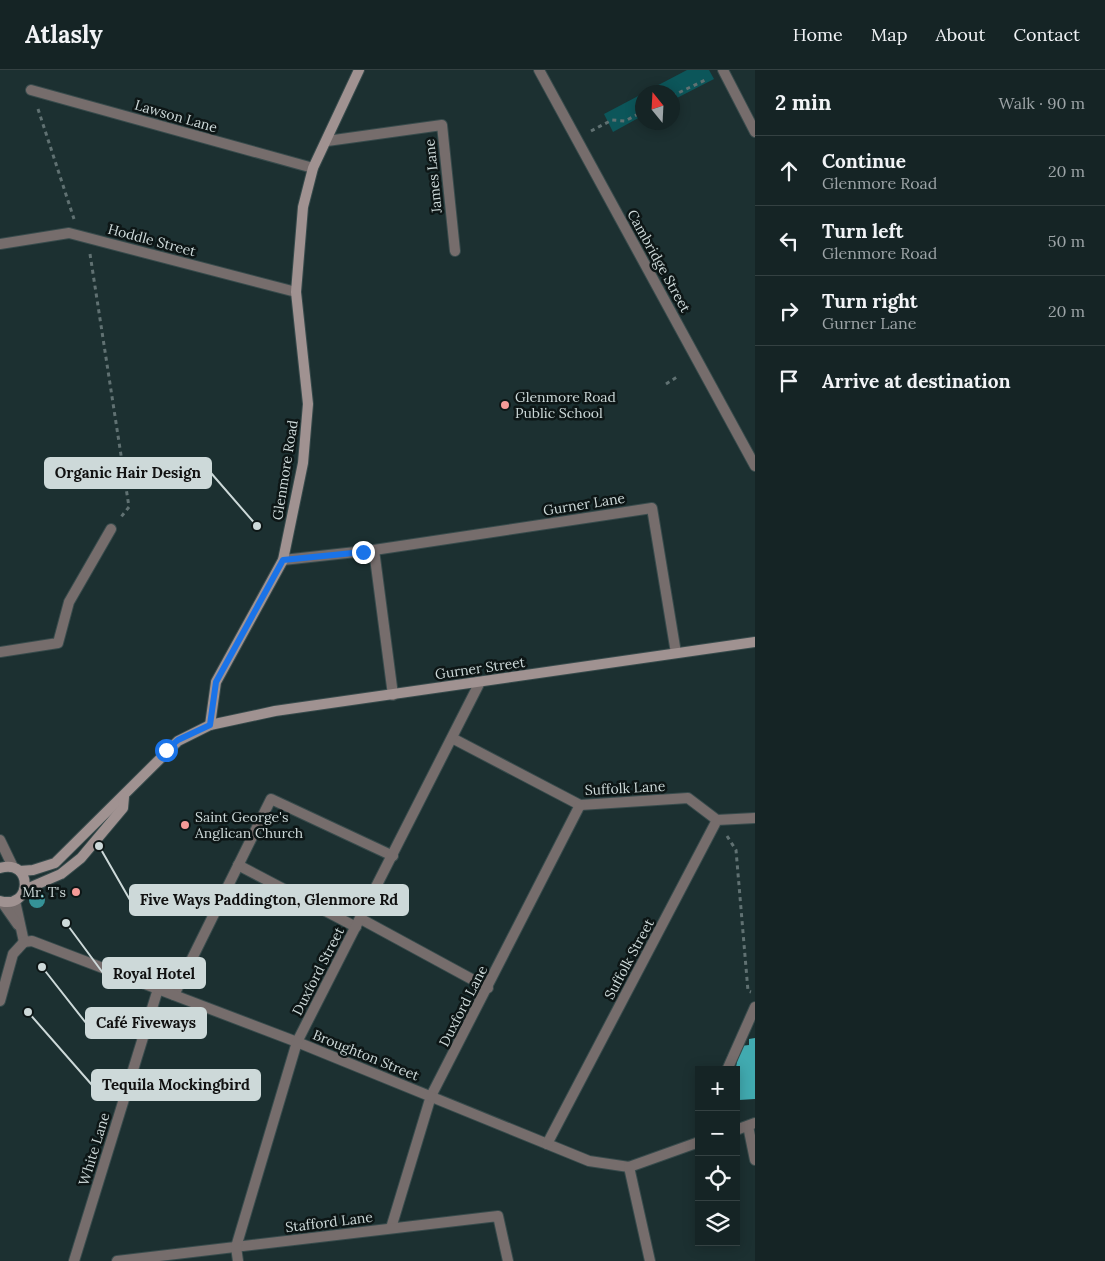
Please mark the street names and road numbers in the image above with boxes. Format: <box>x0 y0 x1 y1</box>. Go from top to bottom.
street label: Lawson Lane <box>133 96 220 137</box>
street label: James Lane <box>420 138 446 215</box>
street label: Cambridge Street <box>623 206 695 316</box>
street label: Hoddle Street <box>106 220 199 261</box>
street label: Glenmore Road <box>268 419 302 521</box>
street label: Gurner Lane <box>542 489 627 519</box>
street label: Gurner Street <box>434 653 527 683</box>
street label: Suffolk Lane <box>584 777 666 799</box>
street label: Suffolk Street <box>600 915 658 1002</box>
street label: Duxford Street <box>288 923 348 1018</box>
street label: Duxford Lane <box>435 962 491 1050</box>
street label: Broughton Street <box>310 1026 422 1085</box>
street label: White Lane <box>74 1110 114 1188</box>
street label: Stafford Lane <box>284 1208 374 1236</box>

